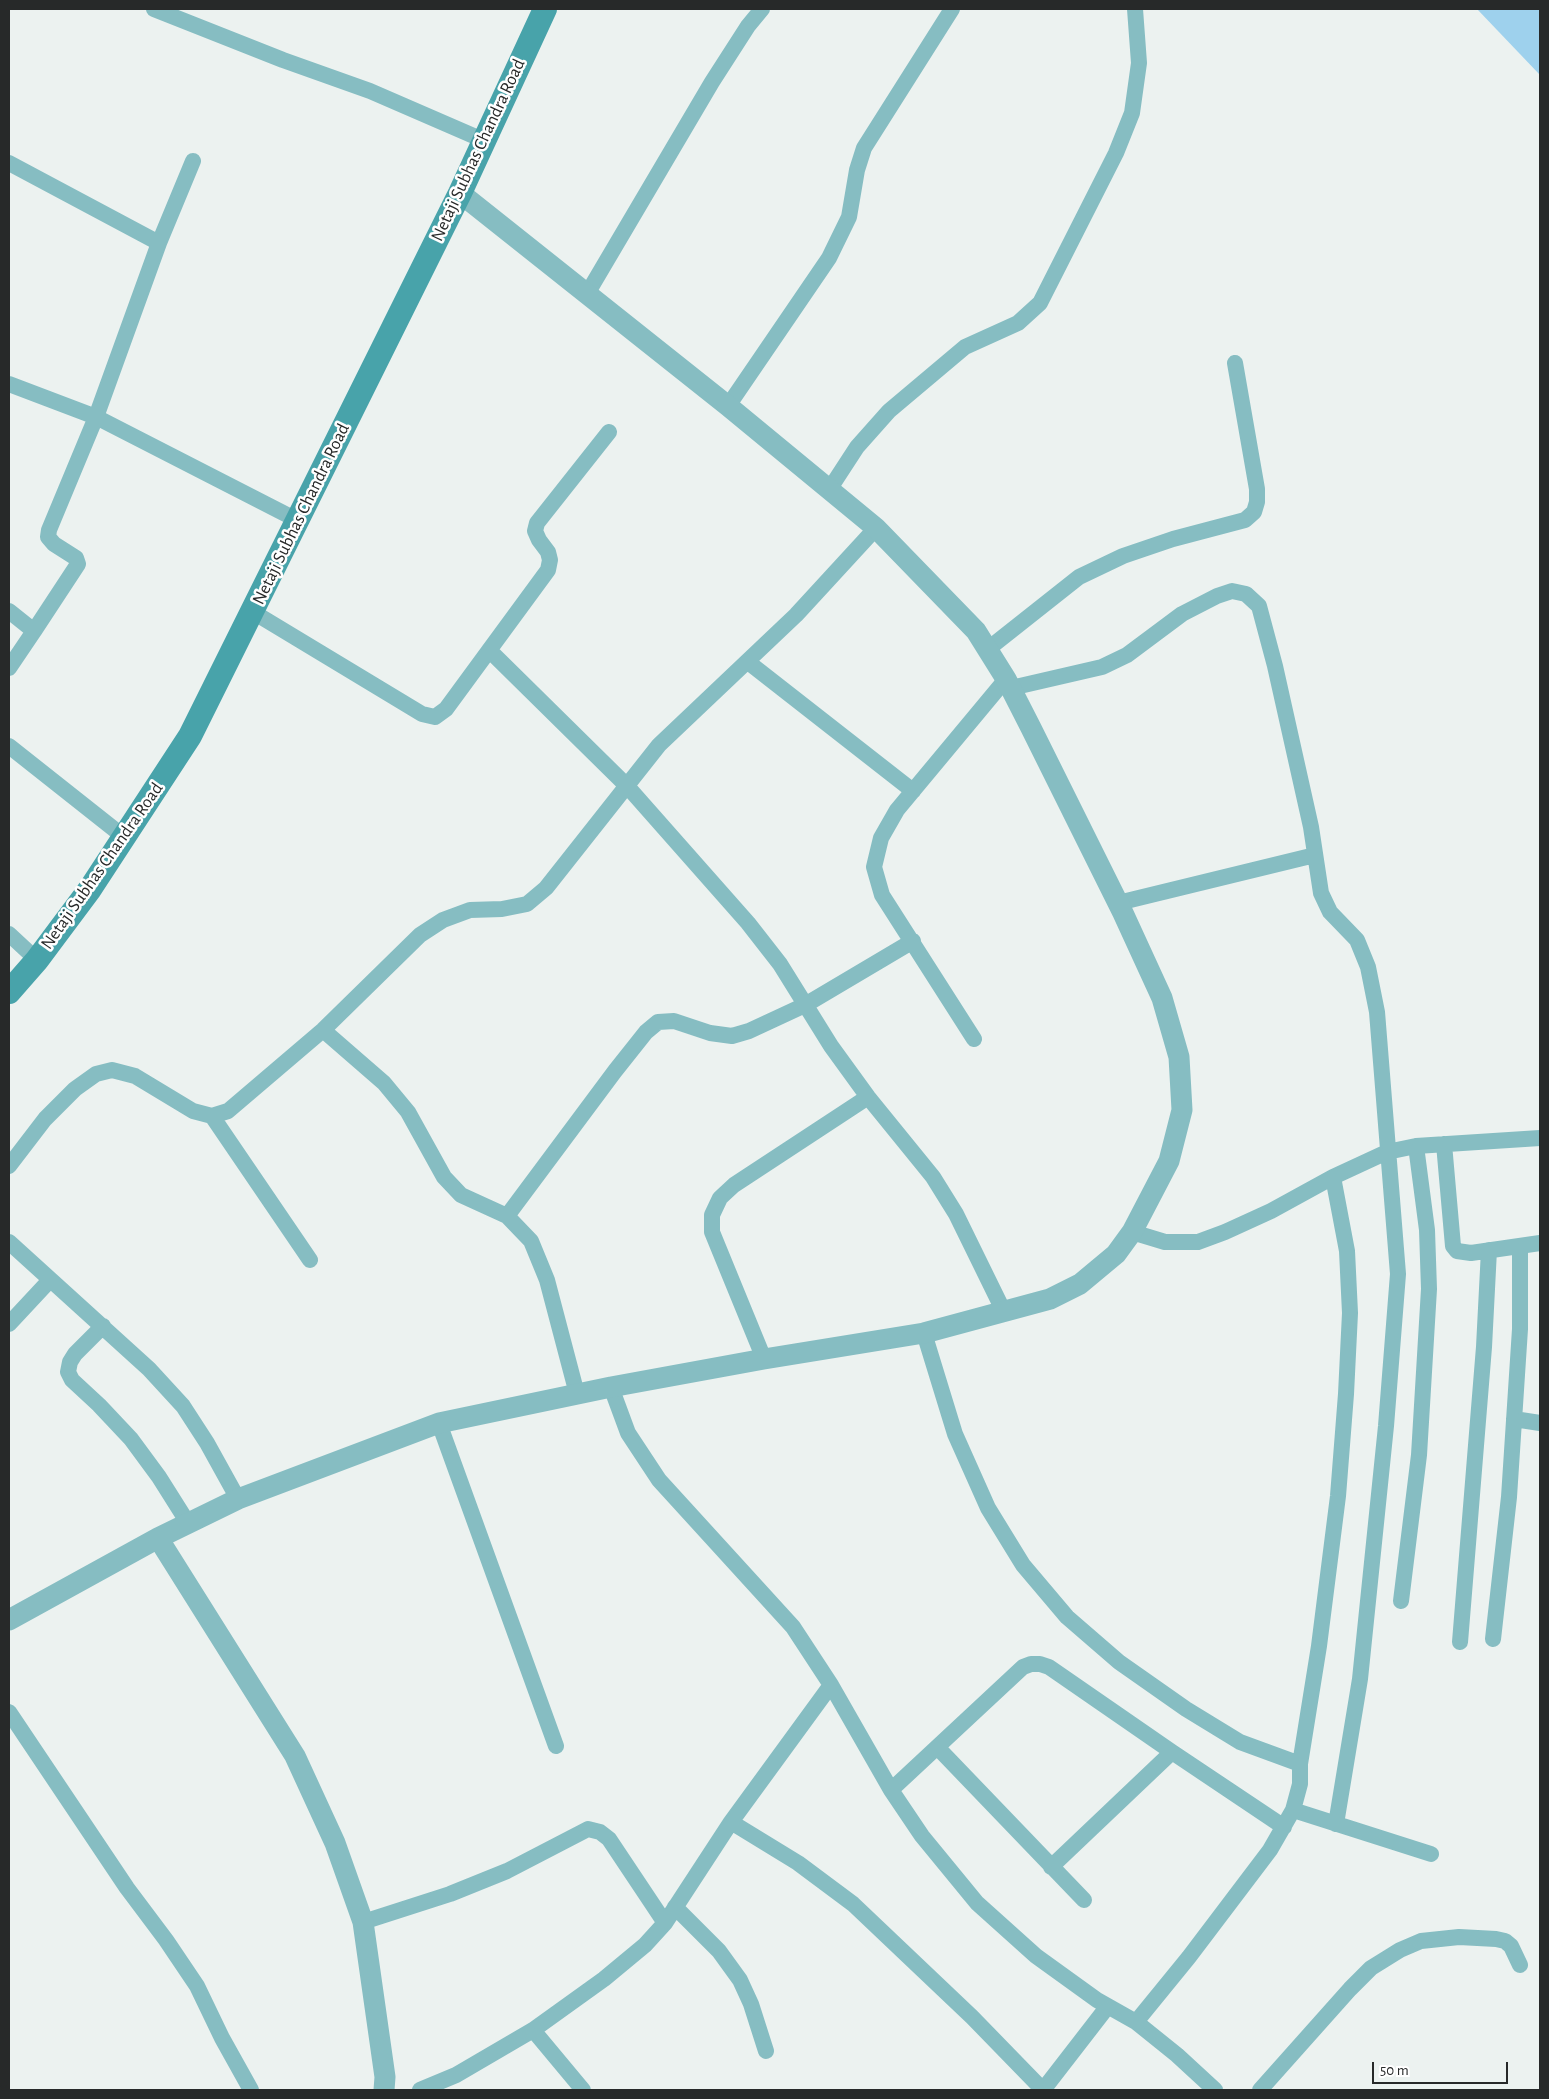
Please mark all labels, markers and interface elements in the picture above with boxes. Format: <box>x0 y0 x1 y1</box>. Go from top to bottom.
street label: Netaji Subhas Chandra Road <box>426 55 530 245</box>
street label: Netaji Subhas Chandra Road <box>248 420 354 608</box>
street label: Netaji Subhas Chandra Road <box>36 778 168 954</box>
scale bar <box>1374 2052 1510 2084</box>
text: 50 m <box>1380 2063 1409 2078</box>

